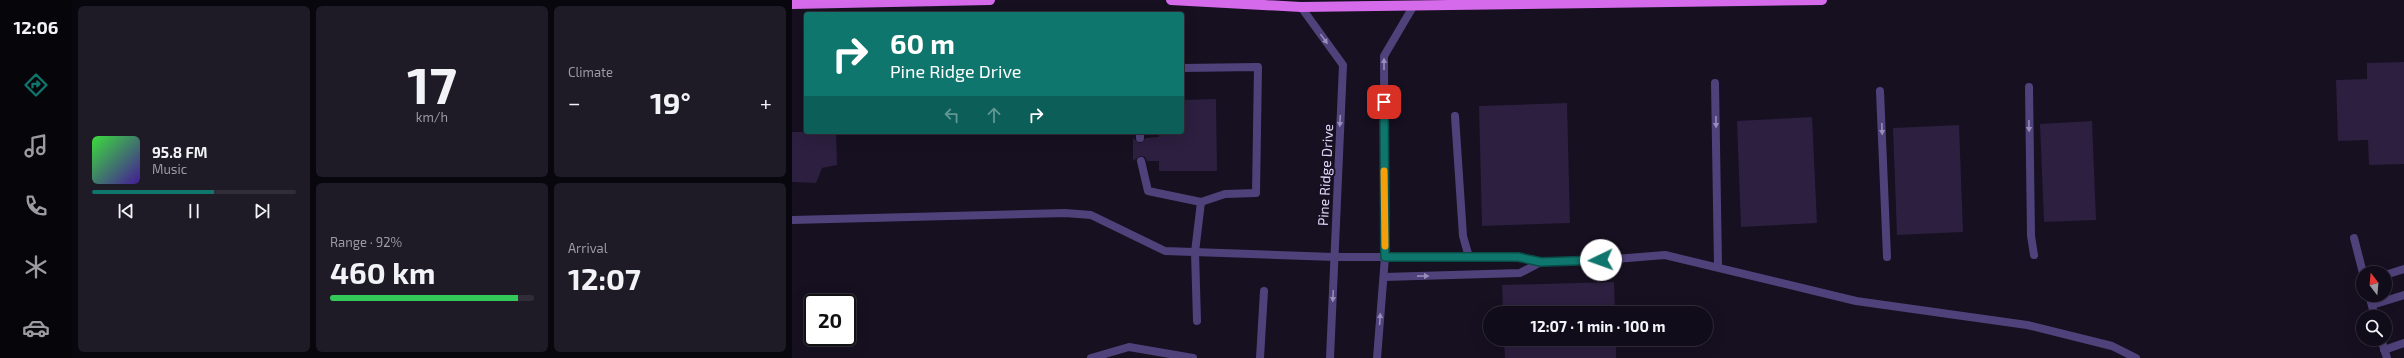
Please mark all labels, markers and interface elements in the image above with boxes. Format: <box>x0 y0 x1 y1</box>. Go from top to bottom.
text: 12:06 <box>14 16 58 38</box>
text: 60 m <box>890 26 955 60</box>
icon: right <box>824 28 876 80</box>
one-way arrow <box>1320 34 1328 44</box>
text: 17 <box>407 52 457 114</box>
one-way arrow <box>1381 57 1387 70</box>
text: Pine Ridge Drive <box>890 60 1022 82</box>
text: Climate <box>568 64 613 80</box>
icon: directions <box>22 71 50 99</box>
text: 19° <box>650 84 691 120</box>
pin <box>1367 85 1401 119</box>
text: − <box>568 89 581 115</box>
text: + <box>760 89 772 115</box>
icon: arrive <box>1373 91 1395 113</box>
icon: left <box>941 104 963 126</box>
icon: ahead <box>983 104 1005 126</box>
icon: right <box>1025 104 1047 126</box>
text: km/h <box>416 109 448 125</box>
one-way arrow <box>1337 115 1344 127</box>
one-way arrow <box>1713 116 1719 129</box>
one-way arrow <box>2026 120 2032 133</box>
street label: Pine Ridge Drive <box>1314 123 1336 227</box>
one-way arrow <box>1879 123 1885 136</box>
icon: music <box>22 132 50 160</box>
text: 95.8 FM <box>152 143 207 161</box>
text: Music <box>152 161 187 177</box>
icon: phone <box>22 192 50 220</box>
icon: previous <box>115 200 137 222</box>
icon: pause <box>183 200 205 222</box>
icon: next <box>251 200 273 222</box>
text: Range · 92% <box>330 234 402 250</box>
position arrow <box>1580 239 1622 281</box>
text: Arrival <box>568 240 608 256</box>
icon: climate <box>22 253 50 281</box>
text: 460 km <box>330 254 435 290</box>
text: 12:07 <box>568 260 641 296</box>
north arrow <box>2356 266 2392 302</box>
map controls <box>2356 266 2392 346</box>
one-way arrow <box>1417 273 1430 279</box>
one-way arrow <box>1329 290 1336 302</box>
speed limit sign: 20 <box>804 294 856 346</box>
button: search <box>2356 310 2392 346</box>
one-way arrow <box>1377 313 1384 325</box>
icon: car <box>22 314 50 342</box>
text: 12:07 · 1 min · 100 m <box>1531 317 1665 335</box>

